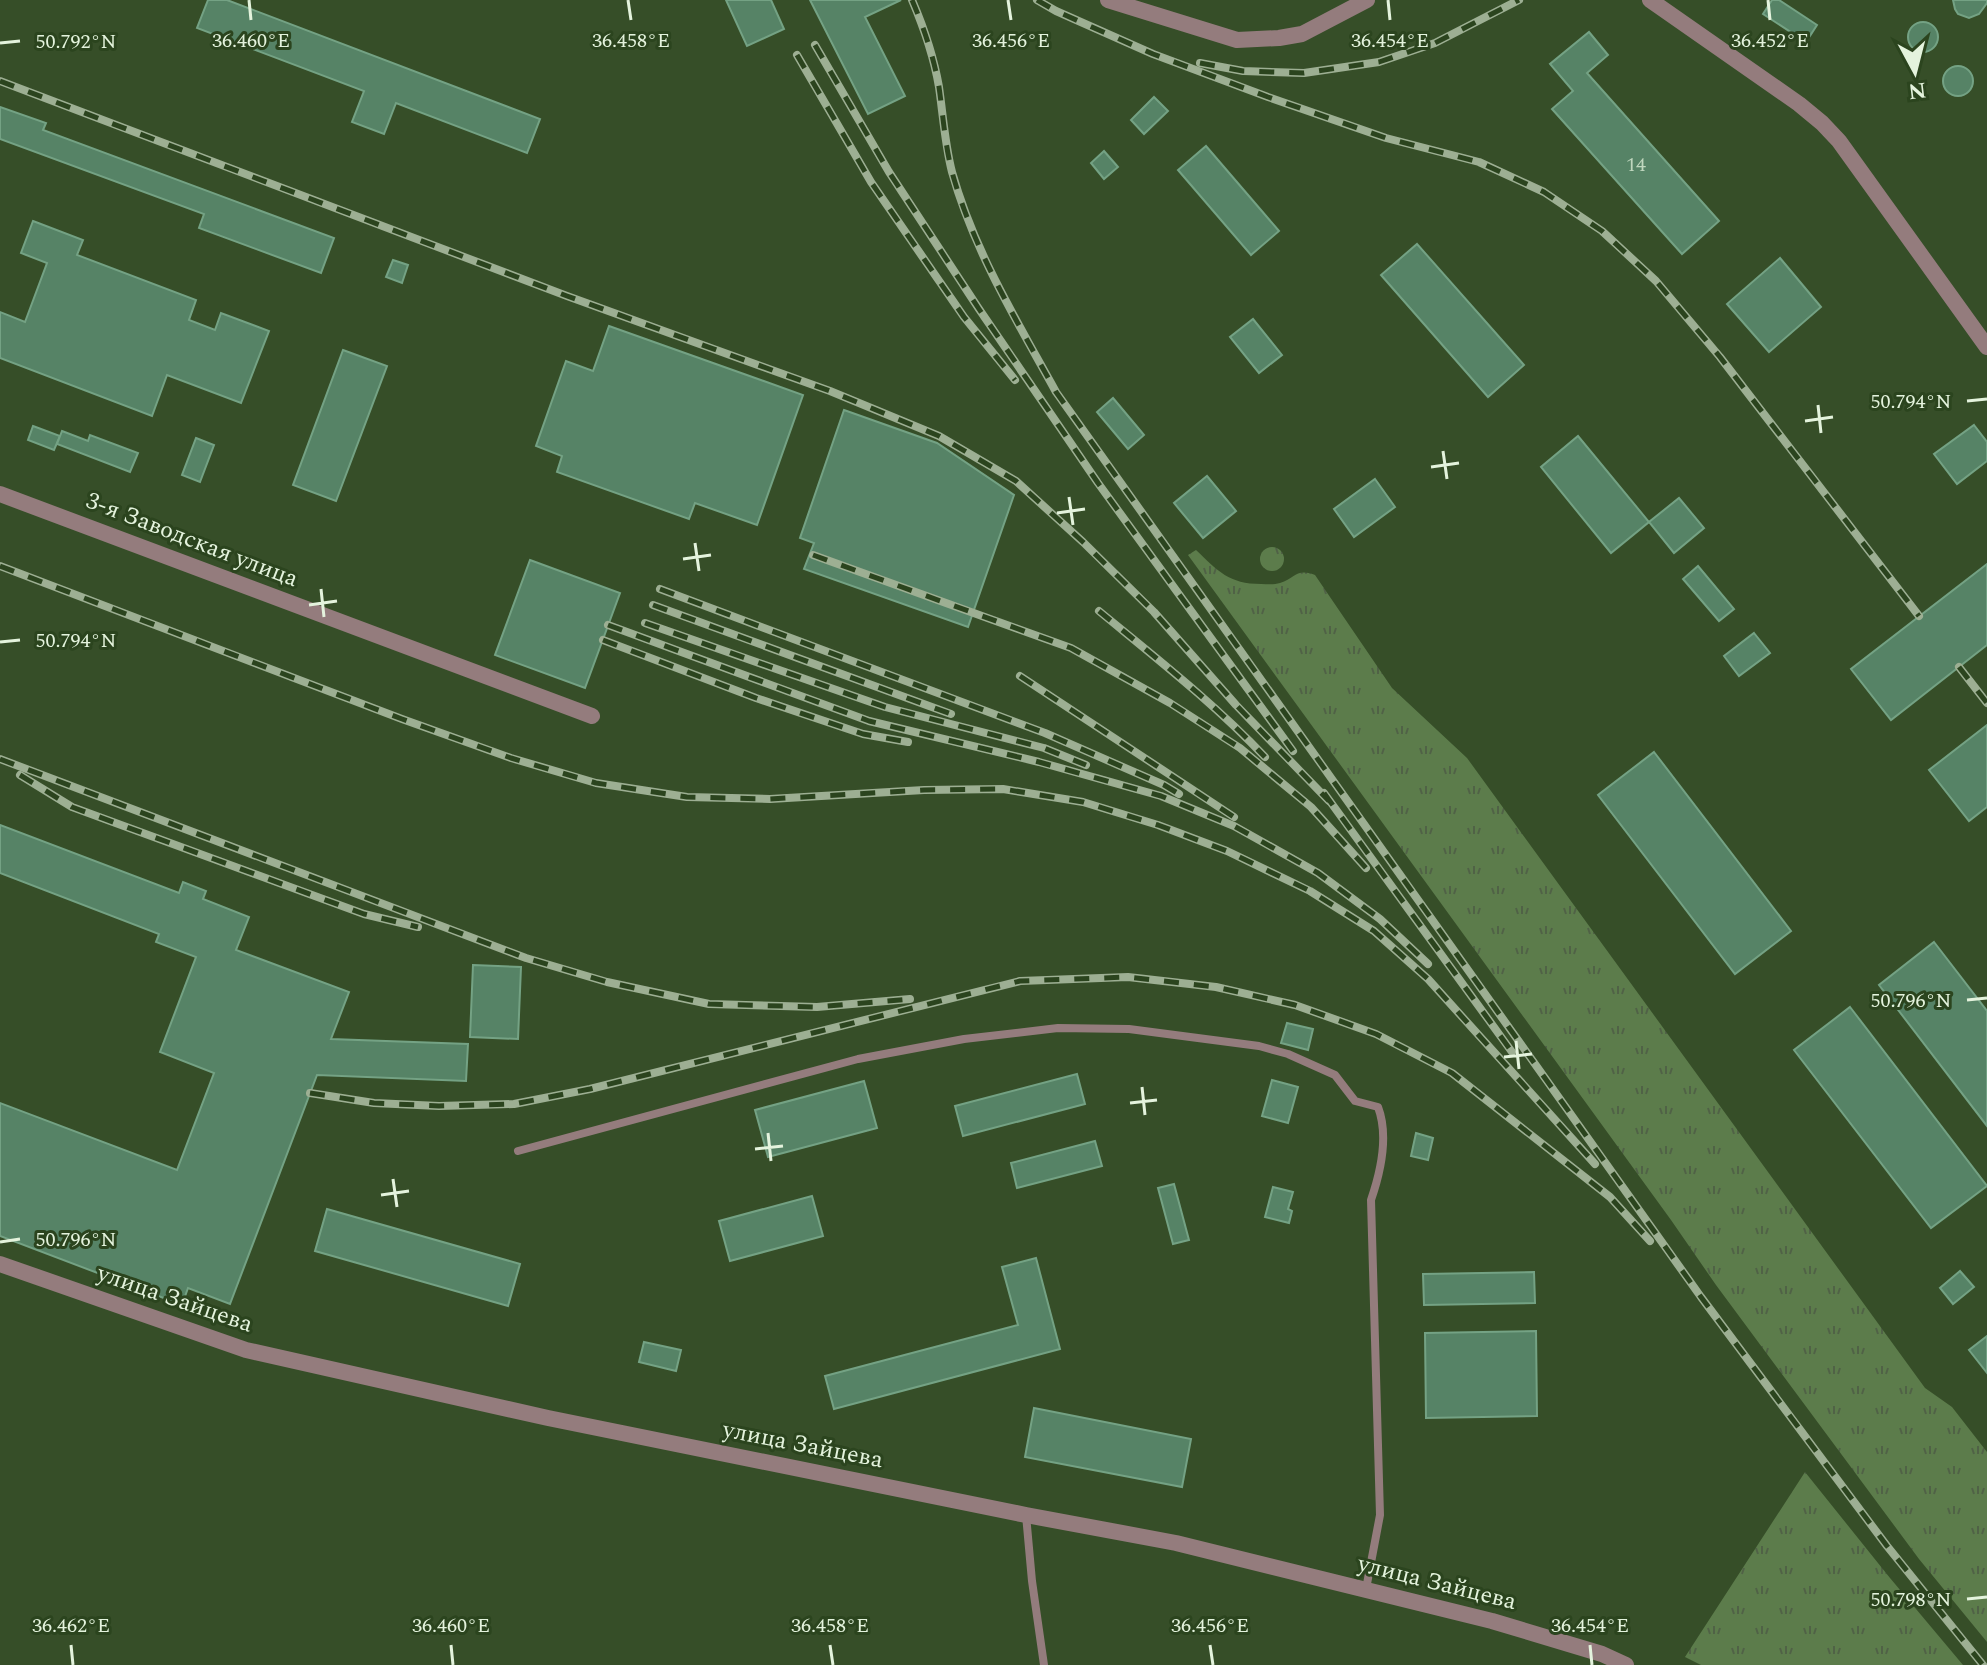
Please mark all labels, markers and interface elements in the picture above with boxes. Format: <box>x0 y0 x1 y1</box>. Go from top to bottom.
text: 36.460°E <box>212 26 290 56</box>
text: 36.458°E <box>592 26 670 56</box>
text: 36.456°E <box>972 26 1050 56</box>
text: 36.454°E <box>1351 26 1429 56</box>
text: 36.452°E <box>1731 26 1809 56</box>
text: 50.792°N <box>36 27 116 57</box>
north arrow <box>1875 32 1955 112</box>
text: N <box>1906 73 1928 108</box>
house number: 14 <box>1626 150 1646 180</box>
text: 50.794°N <box>1871 387 1951 417</box>
street label: 3-я Заводская улица <box>81 483 304 597</box>
text: 50.794°N <box>36 626 116 656</box>
text: 50.796°N <box>1871 986 1951 1016</box>
text: 50.796°N <box>36 1225 116 1255</box>
street label: улица Зайцева <box>91 1255 258 1343</box>
street label: улица Зайцева <box>719 1412 886 1478</box>
street label: улица Зайцева <box>1353 1546 1520 1620</box>
text: 50.798°N <box>1871 1585 1951 1615</box>
text: 36.462°E <box>32 1611 110 1641</box>
text: 36.460°E <box>412 1611 490 1641</box>
text: 36.458°E <box>791 1611 869 1641</box>
text: 36.456°E <box>1171 1611 1249 1641</box>
text: 36.454°E <box>1551 1611 1629 1641</box>

